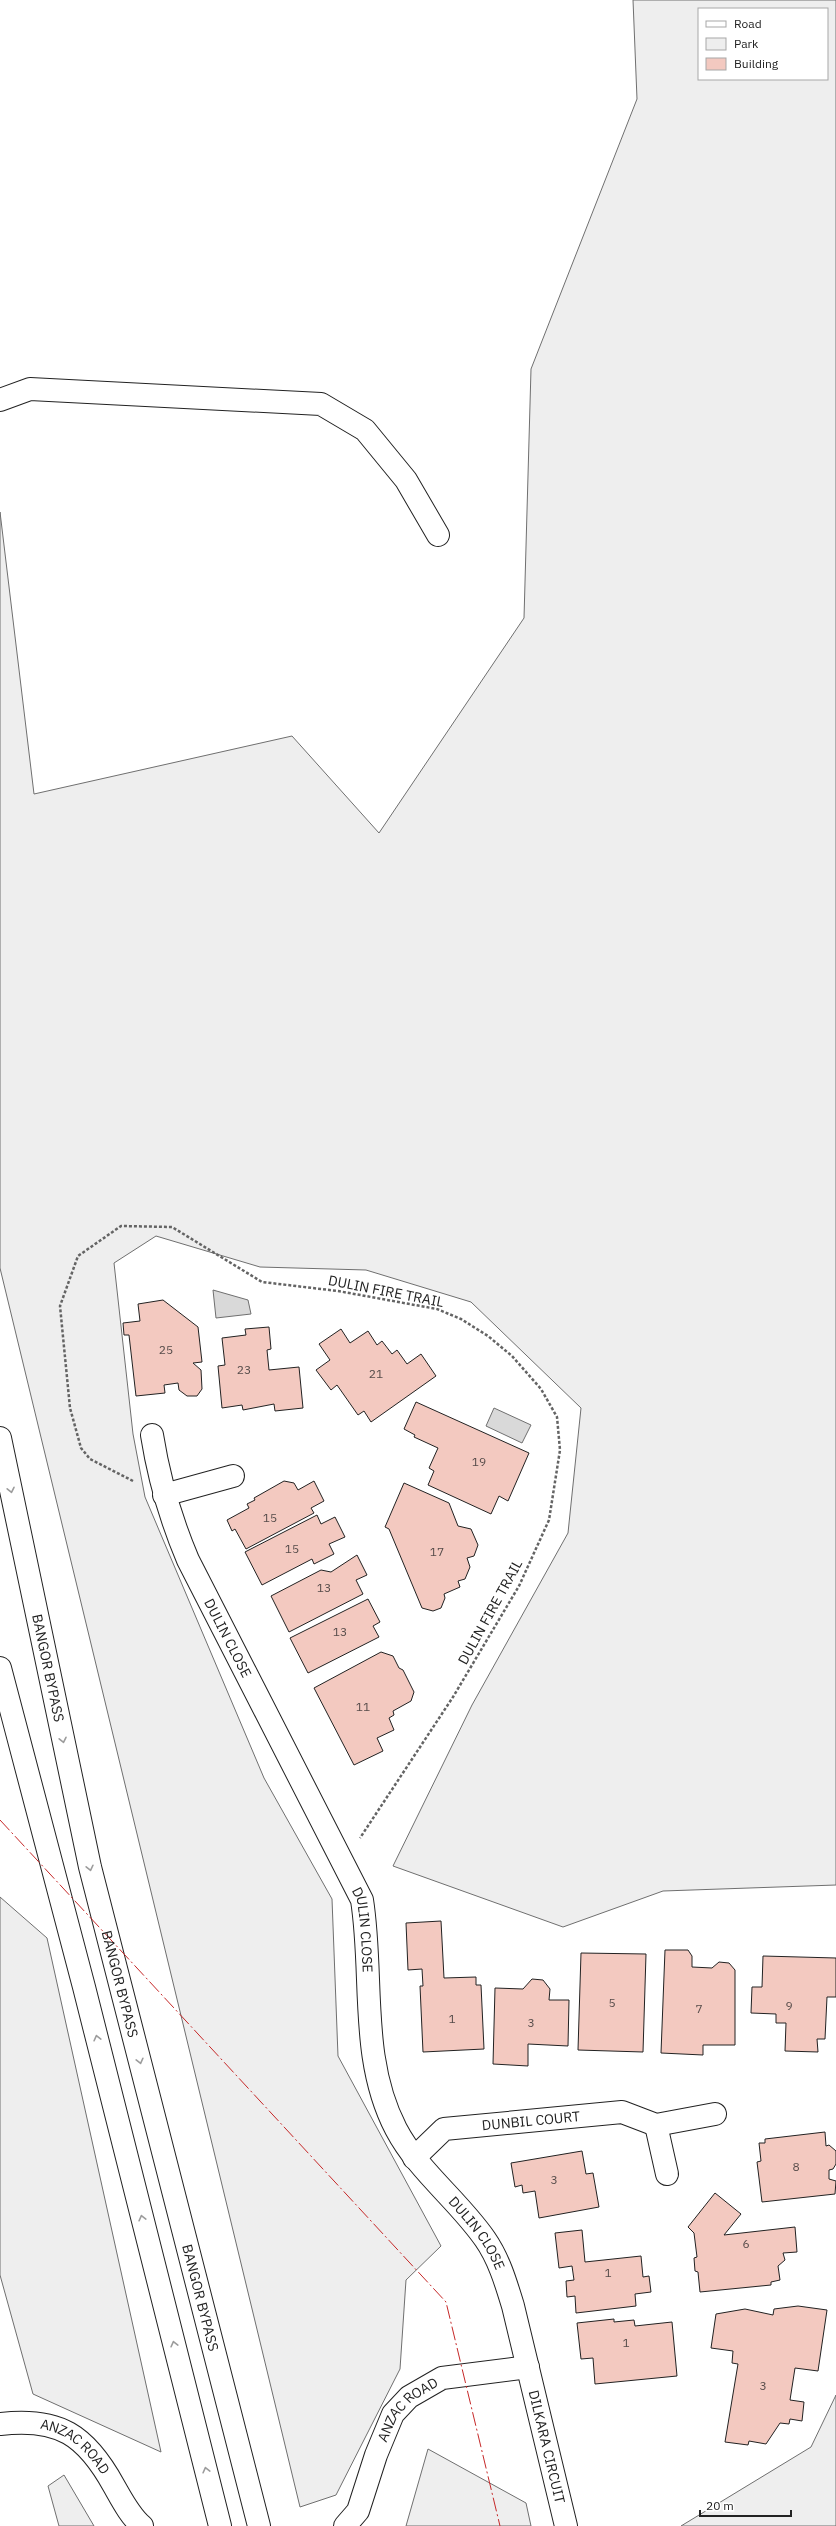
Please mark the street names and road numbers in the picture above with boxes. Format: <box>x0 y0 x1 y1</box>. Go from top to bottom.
street label: DULIN FIRE TRAIL <box>327 1271 445 1311</box>
street label: DULIN FIRE TRAIL <box>454 1556 526 1668</box>
street label: DULIN CLOSE <box>200 1595 256 1681</box>
street label: BANGOR BYPASS <box>28 1612 68 1724</box>
street label: DULIN CLOSE <box>348 1884 377 1973</box>
street label: BANGOR BYPASS <box>98 1928 142 2039</box>
street label: DUNBIL COURT <box>481 2107 581 2134</box>
street label: DULIN CLOSE <box>445 2193 509 2272</box>
street label: BANGOR BYPASS <box>178 2242 223 2353</box>
street label: ANZAC ROAD <box>373 2373 441 2445</box>
street label: DILKARA CIRCUIT <box>525 2388 569 2505</box>
street label: ANZAC ROAD <box>39 2415 114 2478</box>

